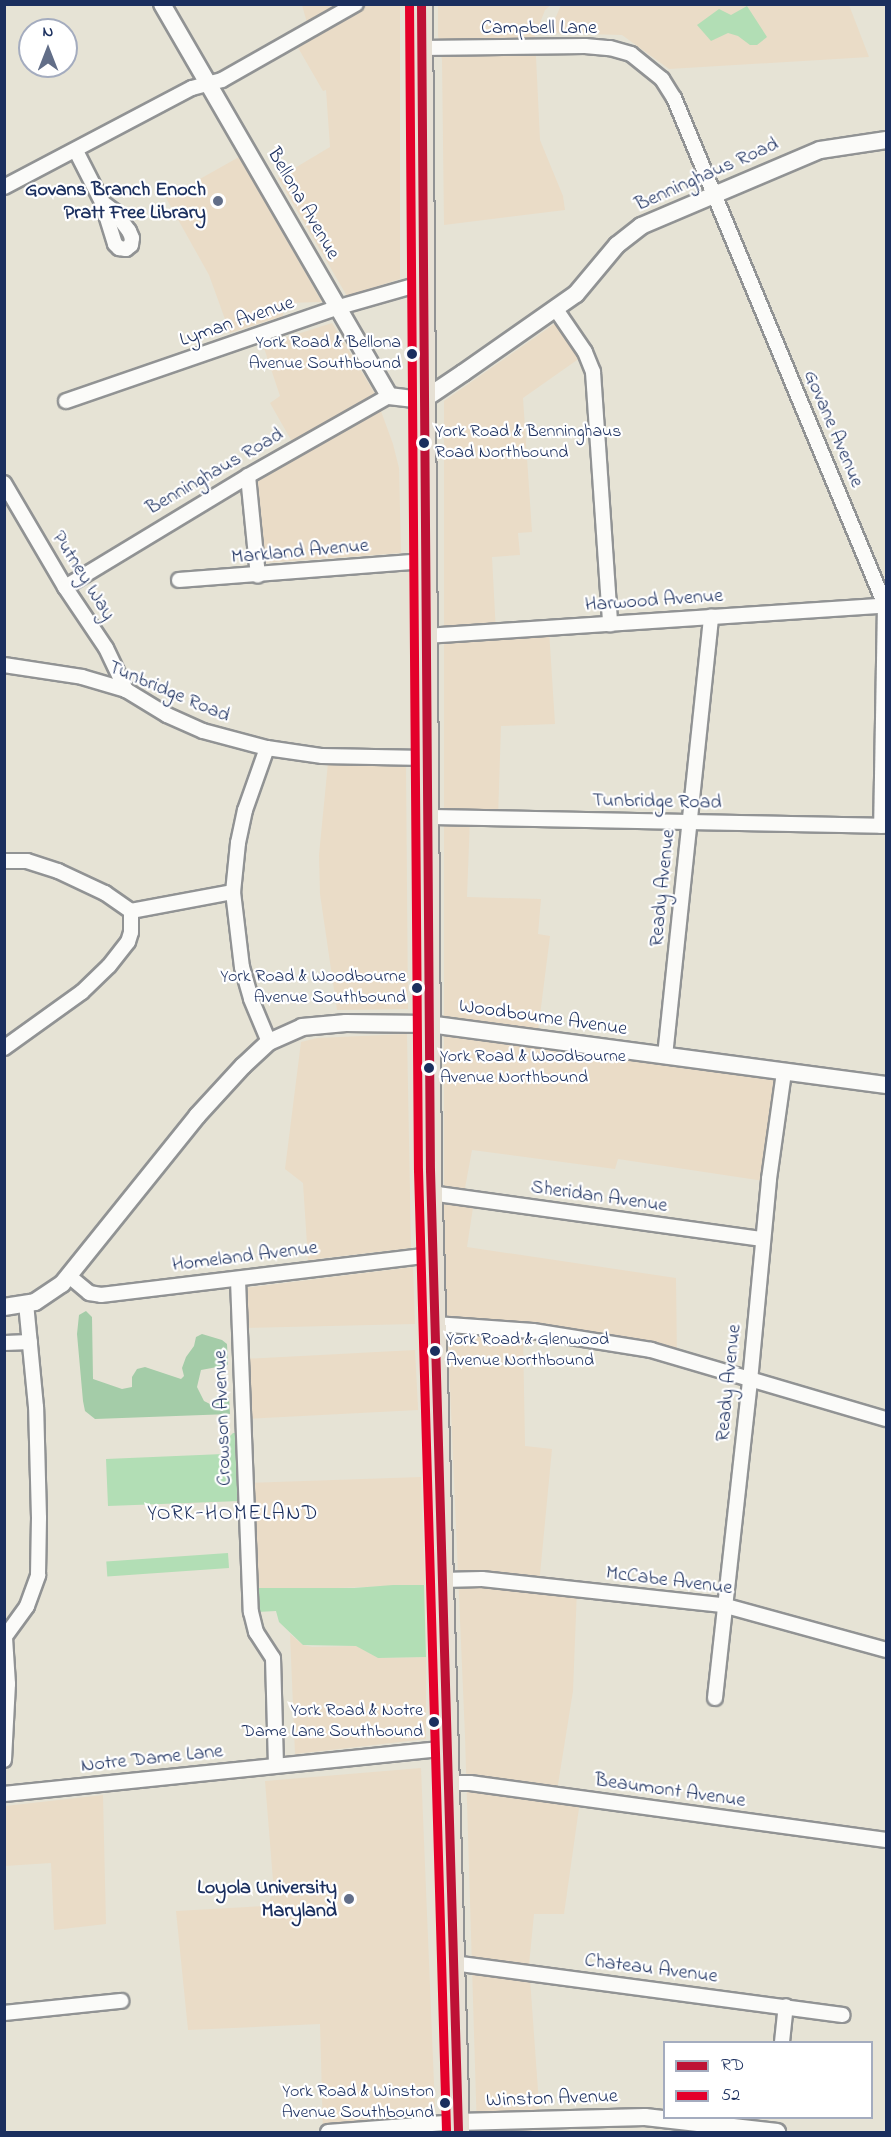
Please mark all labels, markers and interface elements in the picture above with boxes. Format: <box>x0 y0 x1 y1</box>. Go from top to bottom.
street label: Campbell Lane <box>481 16 597 40</box>
north arrow <box>18 18 78 78</box>
text: N <box>43 20 53 44</box>
street label: Benninghaus Road <box>632 133 782 217</box>
street label: Bellona Avenue <box>261 144 345 264</box>
place label: Govans Branch Enoch Pratt Free Library <box>25 178 206 225</box>
marker: Govans Branch Enoch Pratt Free Library <box>211 194 225 208</box>
street label: Lyman Avenue <box>177 291 297 353</box>
place label: York Road & Bellona Avenue Southbound <box>249 333 401 376</box>
marker: York Road & Bellona Avenue Southbound <box>406 348 418 360</box>
street label: Govane Avenue <box>798 367 868 491</box>
place label: York Road & Benninghaus Road Northbound <box>435 422 622 464</box>
street label: Benninghaus Road <box>142 423 288 521</box>
marker: York Road & Benninghaus Road Northbound <box>418 437 430 449</box>
street label: Putney Way <box>46 527 120 625</box>
street label: Markland Avenue <box>230 534 370 570</box>
street label: Harwood Avenue <box>584 584 724 618</box>
street label: Tunbridge Road <box>105 656 233 728</box>
street label: Tunbridge Road <box>592 789 722 815</box>
street label: Ready Avenue <box>645 828 681 948</box>
place label: York Road & Woodbourne Avenue Southbound <box>220 967 406 1010</box>
marker: York Road & Woodbourne Avenue Southbound <box>411 982 423 994</box>
street label: Woodbourne Avenue <box>457 994 629 1042</box>
place label: York Road & Woodbourne Avenue Northbound <box>440 1047 626 1090</box>
marker: York Road & Woodbourne Avenue Northbound <box>423 1062 435 1074</box>
street label: Sheridan Avenue <box>529 1176 669 1218</box>
street label: Homeland Avenue <box>171 1236 319 1278</box>
street label: Ready Avenue <box>711 1323 747 1443</box>
place label: York Road & Glenwood Avenue Northbound <box>446 1330 609 1372</box>
marker: York Road & Glenwood Avenue Northbound <box>429 1345 441 1357</box>
street label: Crowson Avenue <box>209 1350 237 1486</box>
district label: YORK-HOMELAND <box>147 1501 319 1527</box>
street label: McCabe Avenue <box>604 1561 734 1601</box>
place label: York Road & Notre Dame Lane Southbound <box>242 1701 423 1744</box>
marker: York Road & Notre Dame Lane Southbound <box>428 1716 440 1728</box>
street label: Notre Dame Lane <box>80 1740 224 1778</box>
street label: Beaumont Avenue <box>593 1769 747 1813</box>
place label: Loyola University Maryland <box>197 1876 337 1923</box>
marker: Loyola University Maryland <box>342 1892 356 1906</box>
street label: Chateau Avenue <box>583 1949 719 1989</box>
legend <box>663 2041 873 2119</box>
text: RD <box>721 2053 744 2079</box>
place label: York Road & Winston Avenue Southbound <box>282 2082 434 2124</box>
text: 52 <box>721 2083 740 2109</box>
street label: Winston Avenue <box>486 2085 618 2113</box>
marker: York Road & Winston Avenue Southbound <box>439 2097 451 2109</box>

